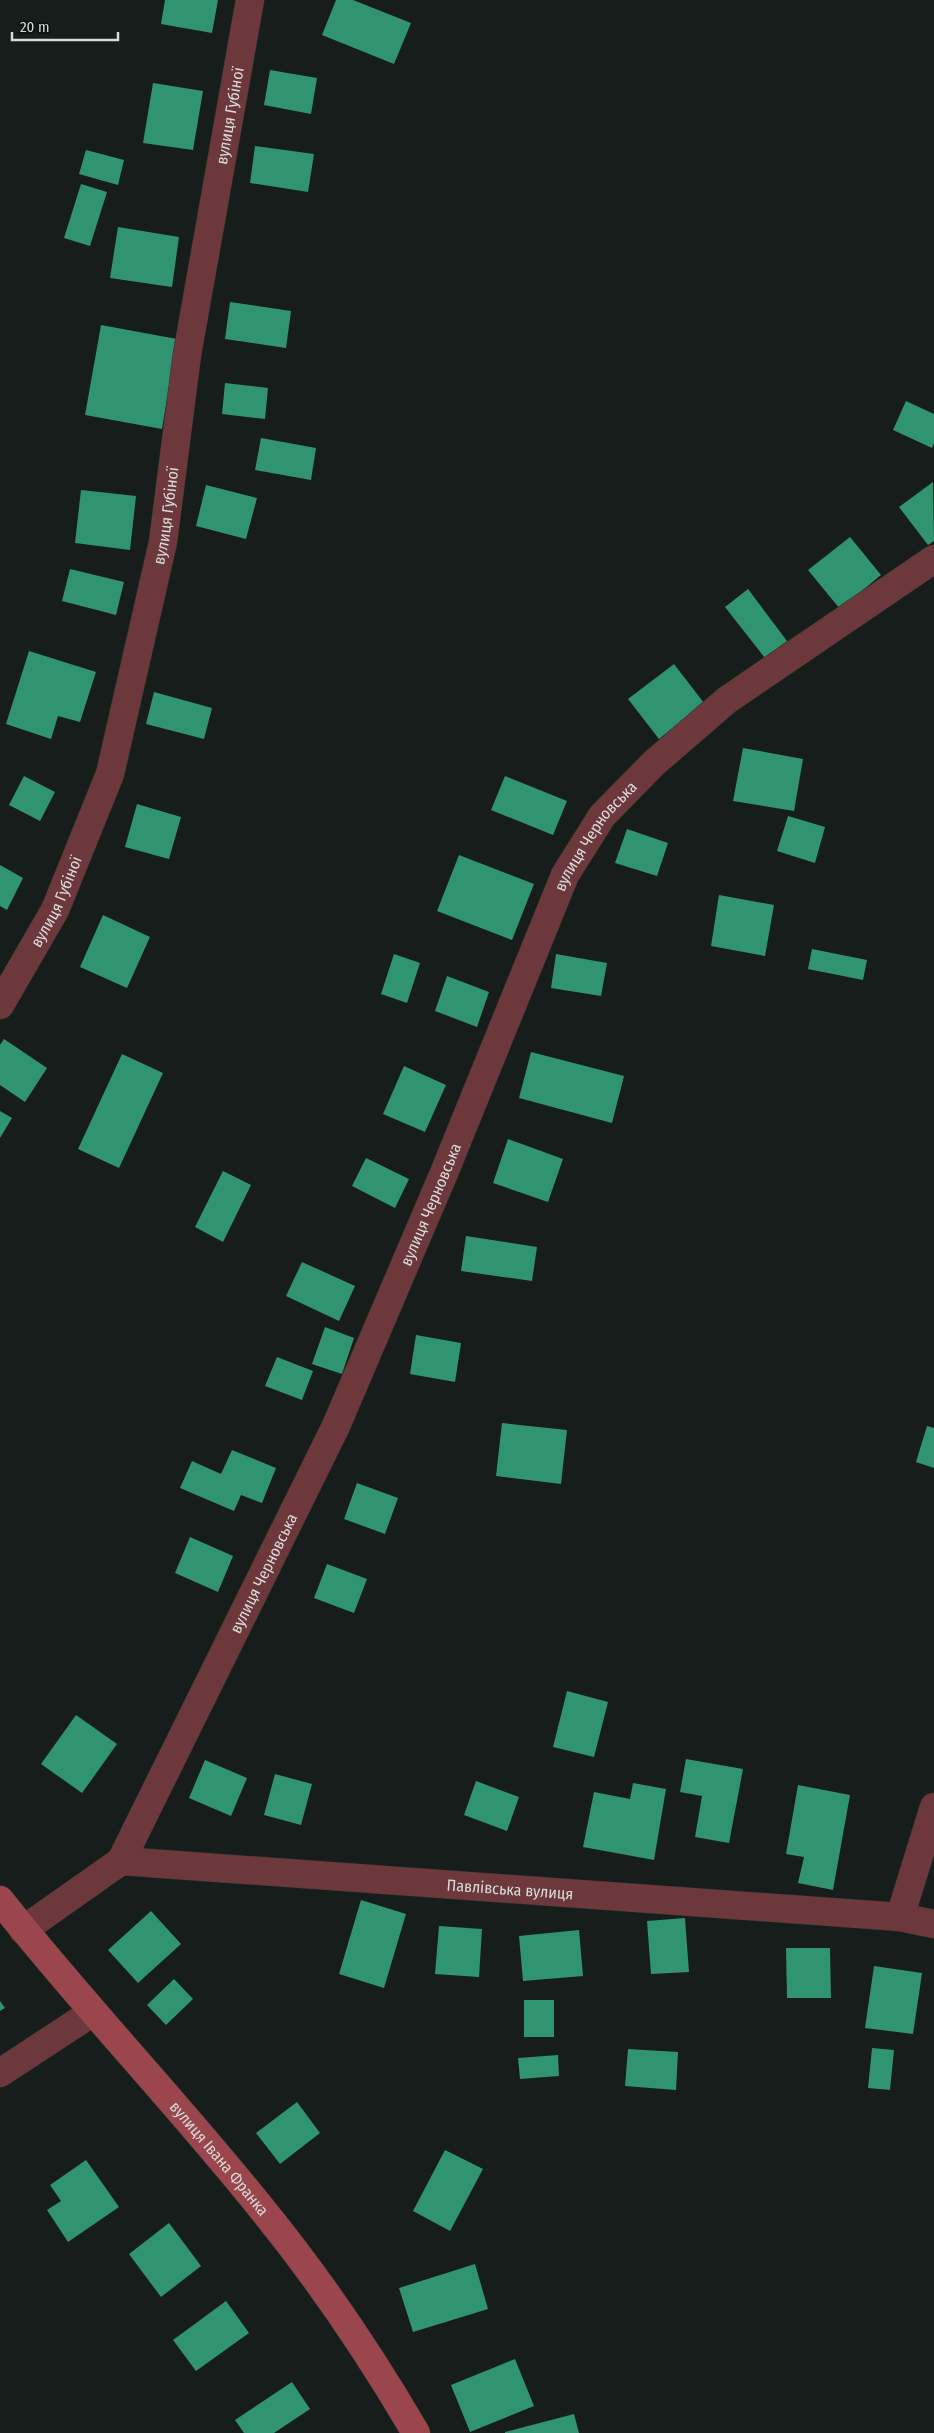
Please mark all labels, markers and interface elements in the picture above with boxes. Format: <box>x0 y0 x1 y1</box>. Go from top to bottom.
scale bar <box>12 10 119 42</box>
text: 20 m <box>20 18 50 36</box>
street label: вулиця Губіної <box>212 65 248 166</box>
street label: вулиця Губіної <box>149 465 183 566</box>
street label: вулиця Черновська <box>550 777 641 894</box>
street label: вулиця Губіної <box>27 853 86 950</box>
street label: вулиця Черновська <box>397 1140 465 1269</box>
street label: вулиця Черновська <box>226 1510 301 1636</box>
street label: Павлівська вулиця <box>446 1875 574 1903</box>
street label: вулиця Івана Франка <box>166 2097 273 2220</box>

